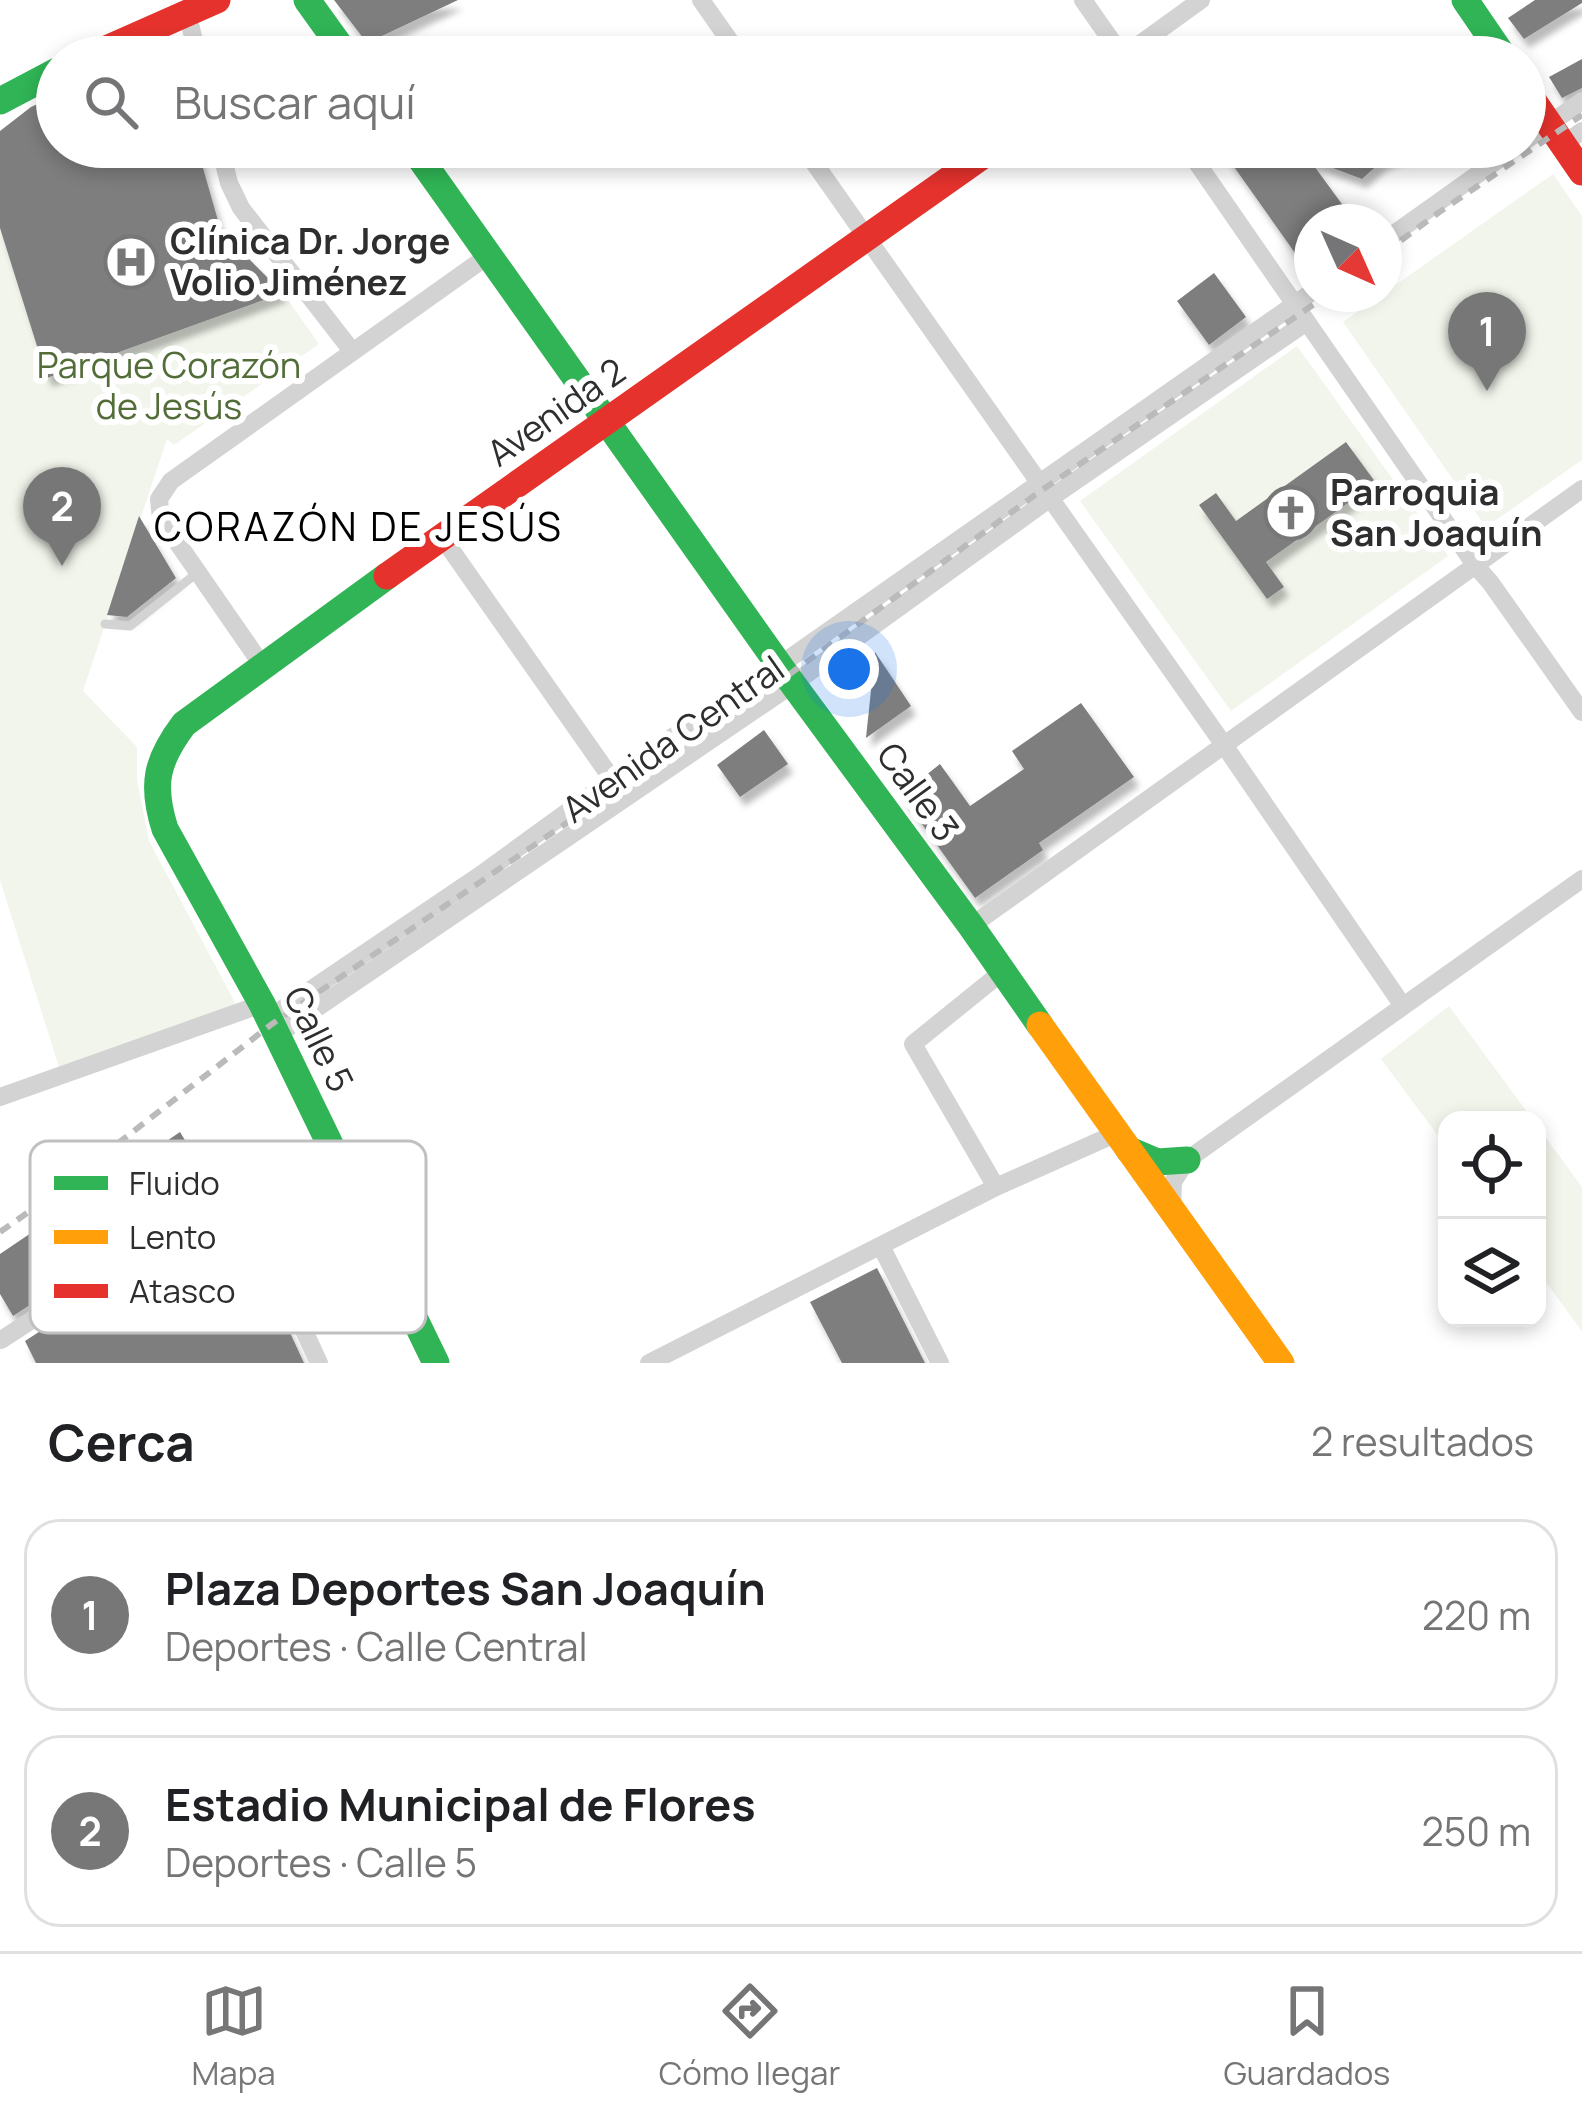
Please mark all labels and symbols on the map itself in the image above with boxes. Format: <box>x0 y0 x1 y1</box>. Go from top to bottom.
north arrow <box>1294 204 1402 312</box>
place label: Clínica Dr. Jorge Volio Jiménez <box>170 216 450 306</box>
hospital icon: Clínica Dr. Jorge Volio Jiménez <box>103 234 159 290</box>
pin: 1 <box>1448 292 1526 391</box>
park label: Parque Corazón de Jesús <box>37 340 301 430</box>
street label: Avenida 2 <box>477 346 635 477</box>
pin: 2 <box>23 467 101 566</box>
place label: Parroquia San Joaquín <box>1330 467 1542 557</box>
church icon: Parroquia San Joaquín <box>1263 485 1319 541</box>
district label: CORAZÓN DE JESÚS <box>154 499 564 553</box>
your location <box>819 639 879 699</box>
street label: Avenida Central <box>552 644 793 833</box>
street label: Calle 3 <box>866 733 971 851</box>
street label: Calle 5 <box>273 978 366 1100</box>
legend <box>30 1141 426 1333</box>
text: Fluido <box>129 1160 220 1205</box>
text: Lento <box>129 1214 216 1259</box>
text: Atasco <box>129 1268 235 1313</box>

